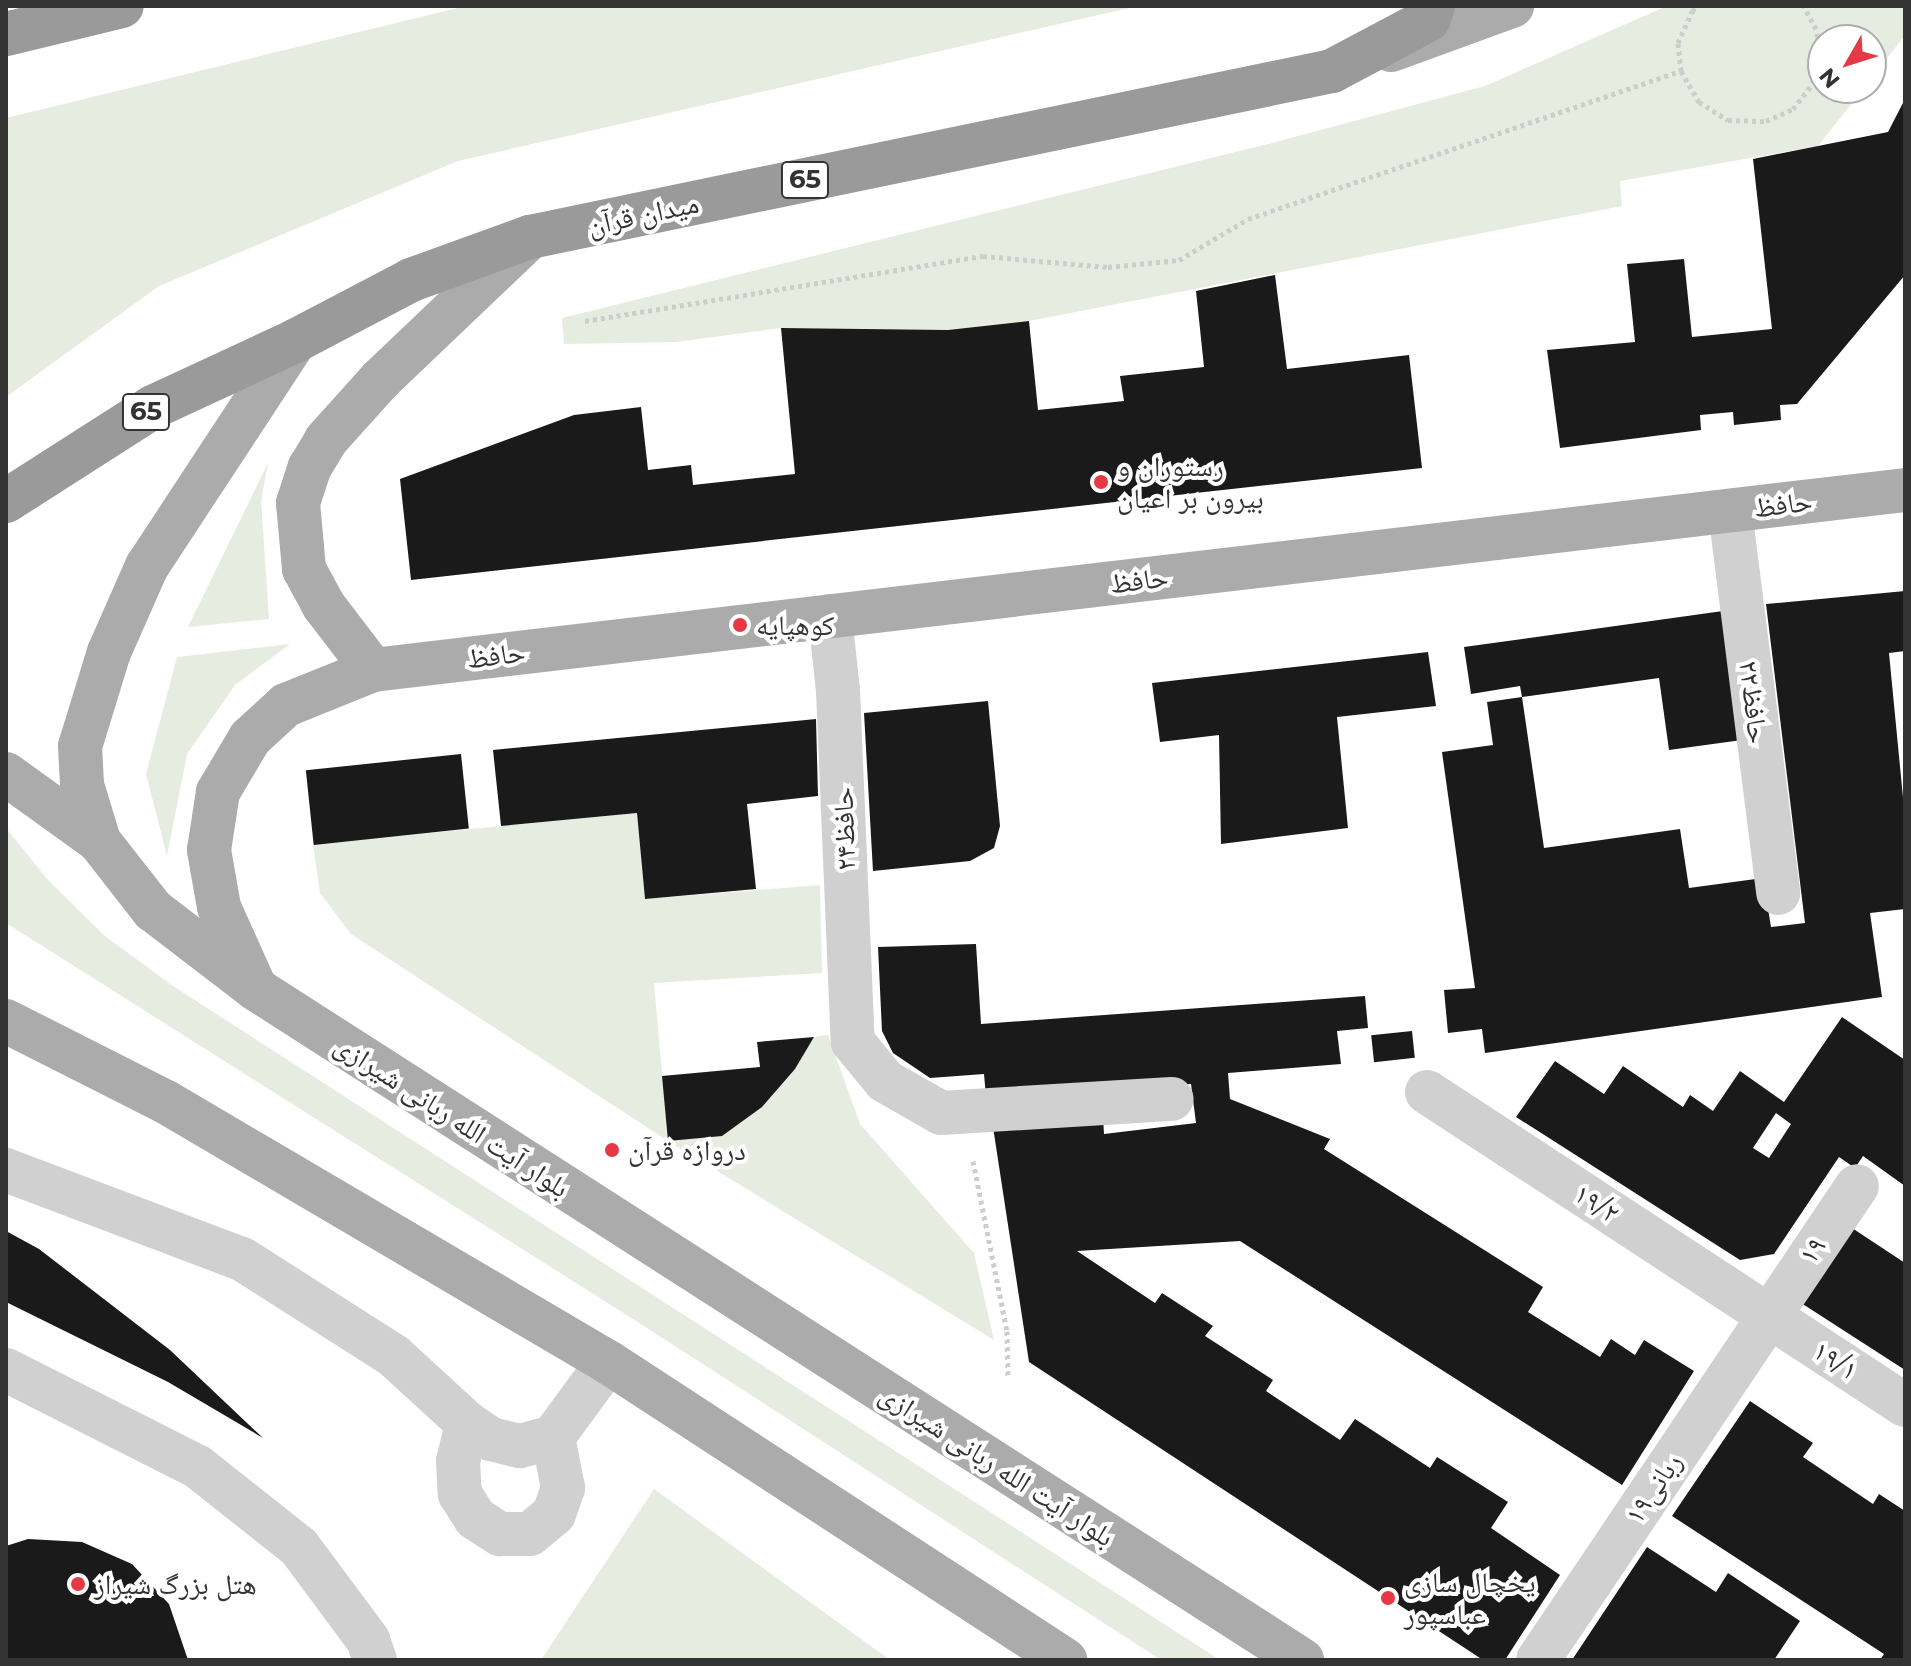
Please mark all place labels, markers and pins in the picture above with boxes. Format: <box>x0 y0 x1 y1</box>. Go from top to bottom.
place label: رستوران و بیرون بر اعيان <box>1117 449 1264 515</box>
marker: رستوران و بیرون بر اعيان <box>1092 473 1110 491</box>
place label: کوهپایه <box>756 608 834 642</box>
marker: کوهپایه <box>731 616 749 634</box>
place label: دروازه قرآن <box>628 1133 746 1167</box>
marker: دروازه قرآن <box>603 1141 621 1159</box>
place label: یخچال سازی عباسپور <box>1404 1565 1536 1631</box>
place label: هتل بزرگ شیراز <box>94 1567 257 1601</box>
marker: هتل بزرگ شیراز <box>69 1575 87 1593</box>
marker: یخچال سازی عباسپور <box>1379 1589 1397 1607</box>

